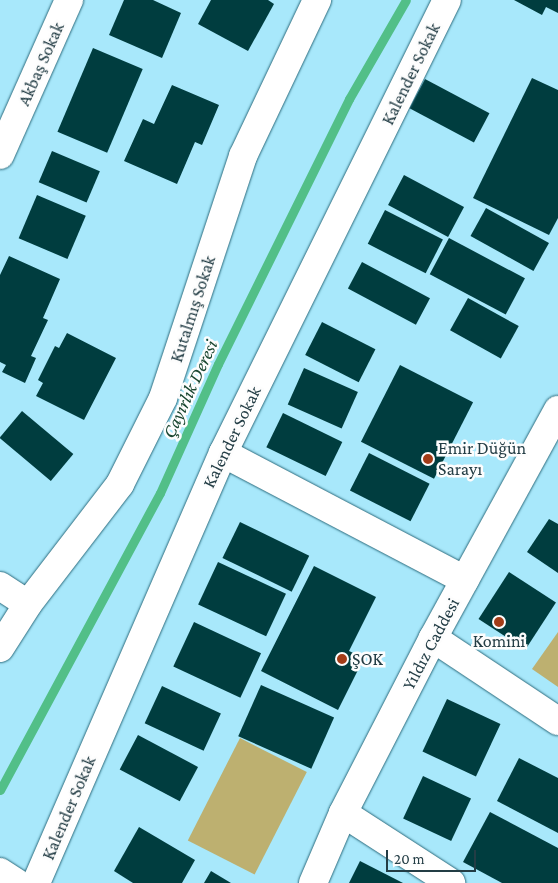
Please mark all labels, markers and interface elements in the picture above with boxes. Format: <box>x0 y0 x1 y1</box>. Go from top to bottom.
street label: Akbaş Sokak <box>13 19 69 109</box>
street label: Kalender Sokak <box>377 19 445 129</box>
street label: Kutalmış Sokak <box>166 253 220 365</box>
water label: Çayırlık Deresi <box>157 336 223 442</box>
street label: Kalender Sokak <box>198 382 266 492</box>
place label: Emir Düğün Sarayı <box>438 438 526 480</box>
marker: Emir Düğün Sarayı <box>422 453 434 465</box>
street label: Yıldız Caddesi <box>398 594 464 694</box>
marker: Komini <box>493 616 505 628</box>
place label: Komini <box>473 630 525 652</box>
place label: ŞOK <box>352 648 383 670</box>
marker: ŞOK <box>336 653 348 665</box>
street label: Kalender Sokak <box>37 753 101 863</box>
scale bar <box>388 840 478 872</box>
text: 20 m <box>394 851 425 867</box>

